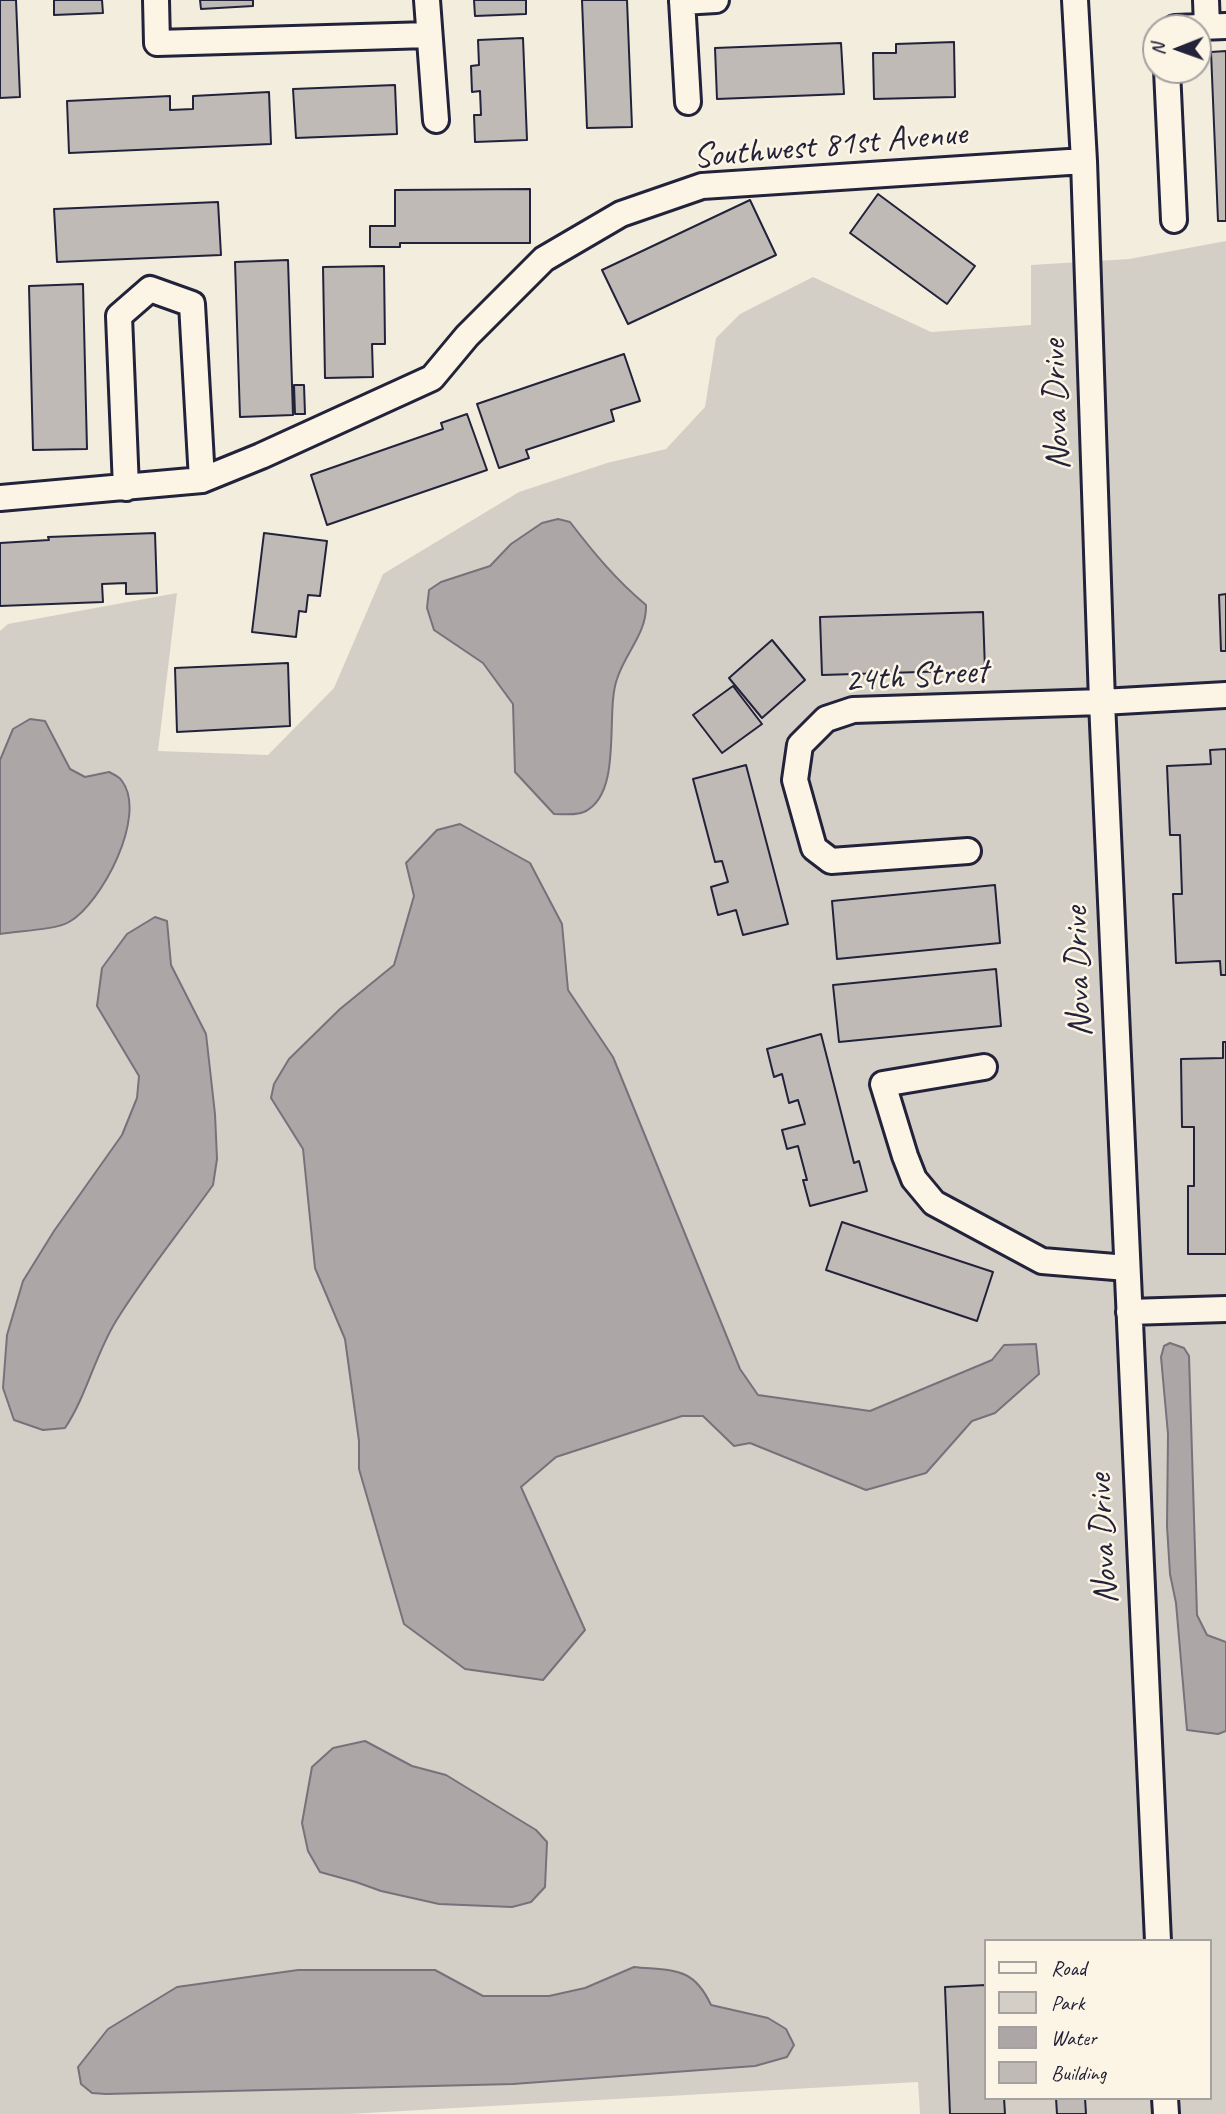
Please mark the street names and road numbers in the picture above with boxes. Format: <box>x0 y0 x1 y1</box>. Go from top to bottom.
street label: Southwest 81st Avenue <box>691 113 969 179</box>
street label: Nova Drive <box>1034 339 1080 471</box>
street label: 24th Street <box>843 651 989 703</box>
street label: Nova Drive <box>1056 906 1102 1038</box>
street label: Nova Drive <box>1080 1473 1128 1605</box>

